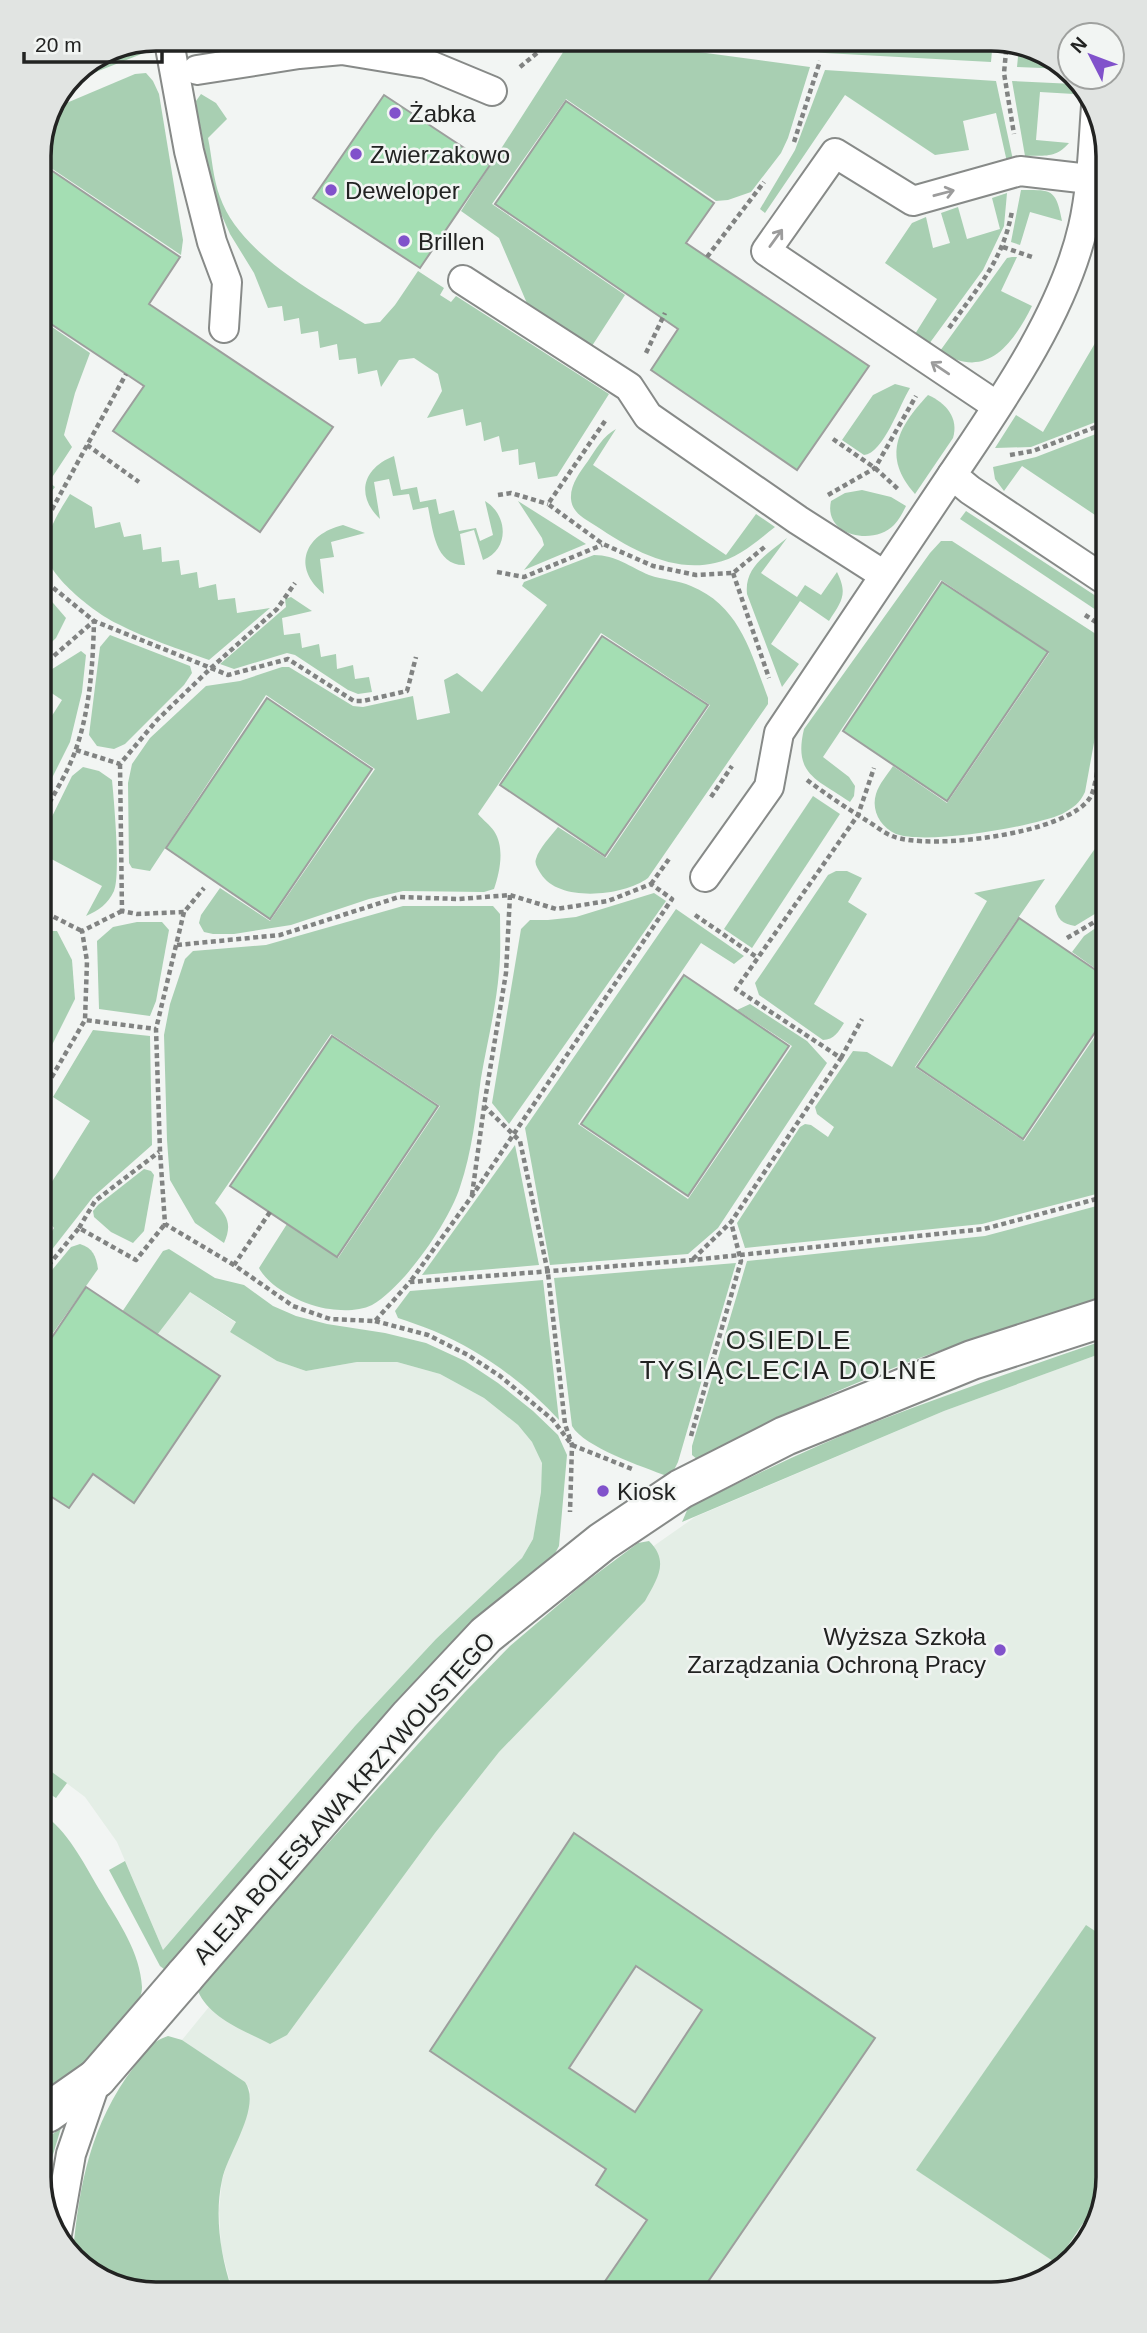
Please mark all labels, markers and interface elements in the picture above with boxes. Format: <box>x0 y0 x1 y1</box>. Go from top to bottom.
scale bar <box>24 21 163 65</box>
north arrow <box>1056 21 1126 91</box>
text: 20 m <box>35 33 82 56</box>
text: N <box>1066 33 1091 57</box>
place label: Żabka <box>409 100 476 127</box>
marker: Żabka <box>387 105 403 121</box>
place label: Zwierzakowo <box>370 141 510 168</box>
marker: Zwierzakowo <box>348 146 364 162</box>
place label: Deweloper <box>345 177 460 204</box>
marker: Deweloper <box>323 182 339 198</box>
one-way arrow <box>932 186 955 199</box>
place label: Brillen <box>418 228 485 255</box>
one-way arrow <box>768 229 783 247</box>
marker: Brillen <box>396 233 412 249</box>
one-way arrow <box>931 361 951 375</box>
district label: OSIEDLE TYSIĄCLECIA DOLNE <box>640 1325 938 1385</box>
place label: Kiosk <box>617 1478 677 1505</box>
marker: Kiosk <box>595 1483 611 1499</box>
place label: Wyższa Szkoła Zarządzania Ochroną Pracy <box>687 1623 987 1678</box>
street label: ALEJA BOLESŁAWA KRZYWOUSTEGO <box>188 1627 500 1969</box>
marker: Wyższa Szkoła Zarządzania Ochroną Pracy <box>992 1642 1008 1658</box>

